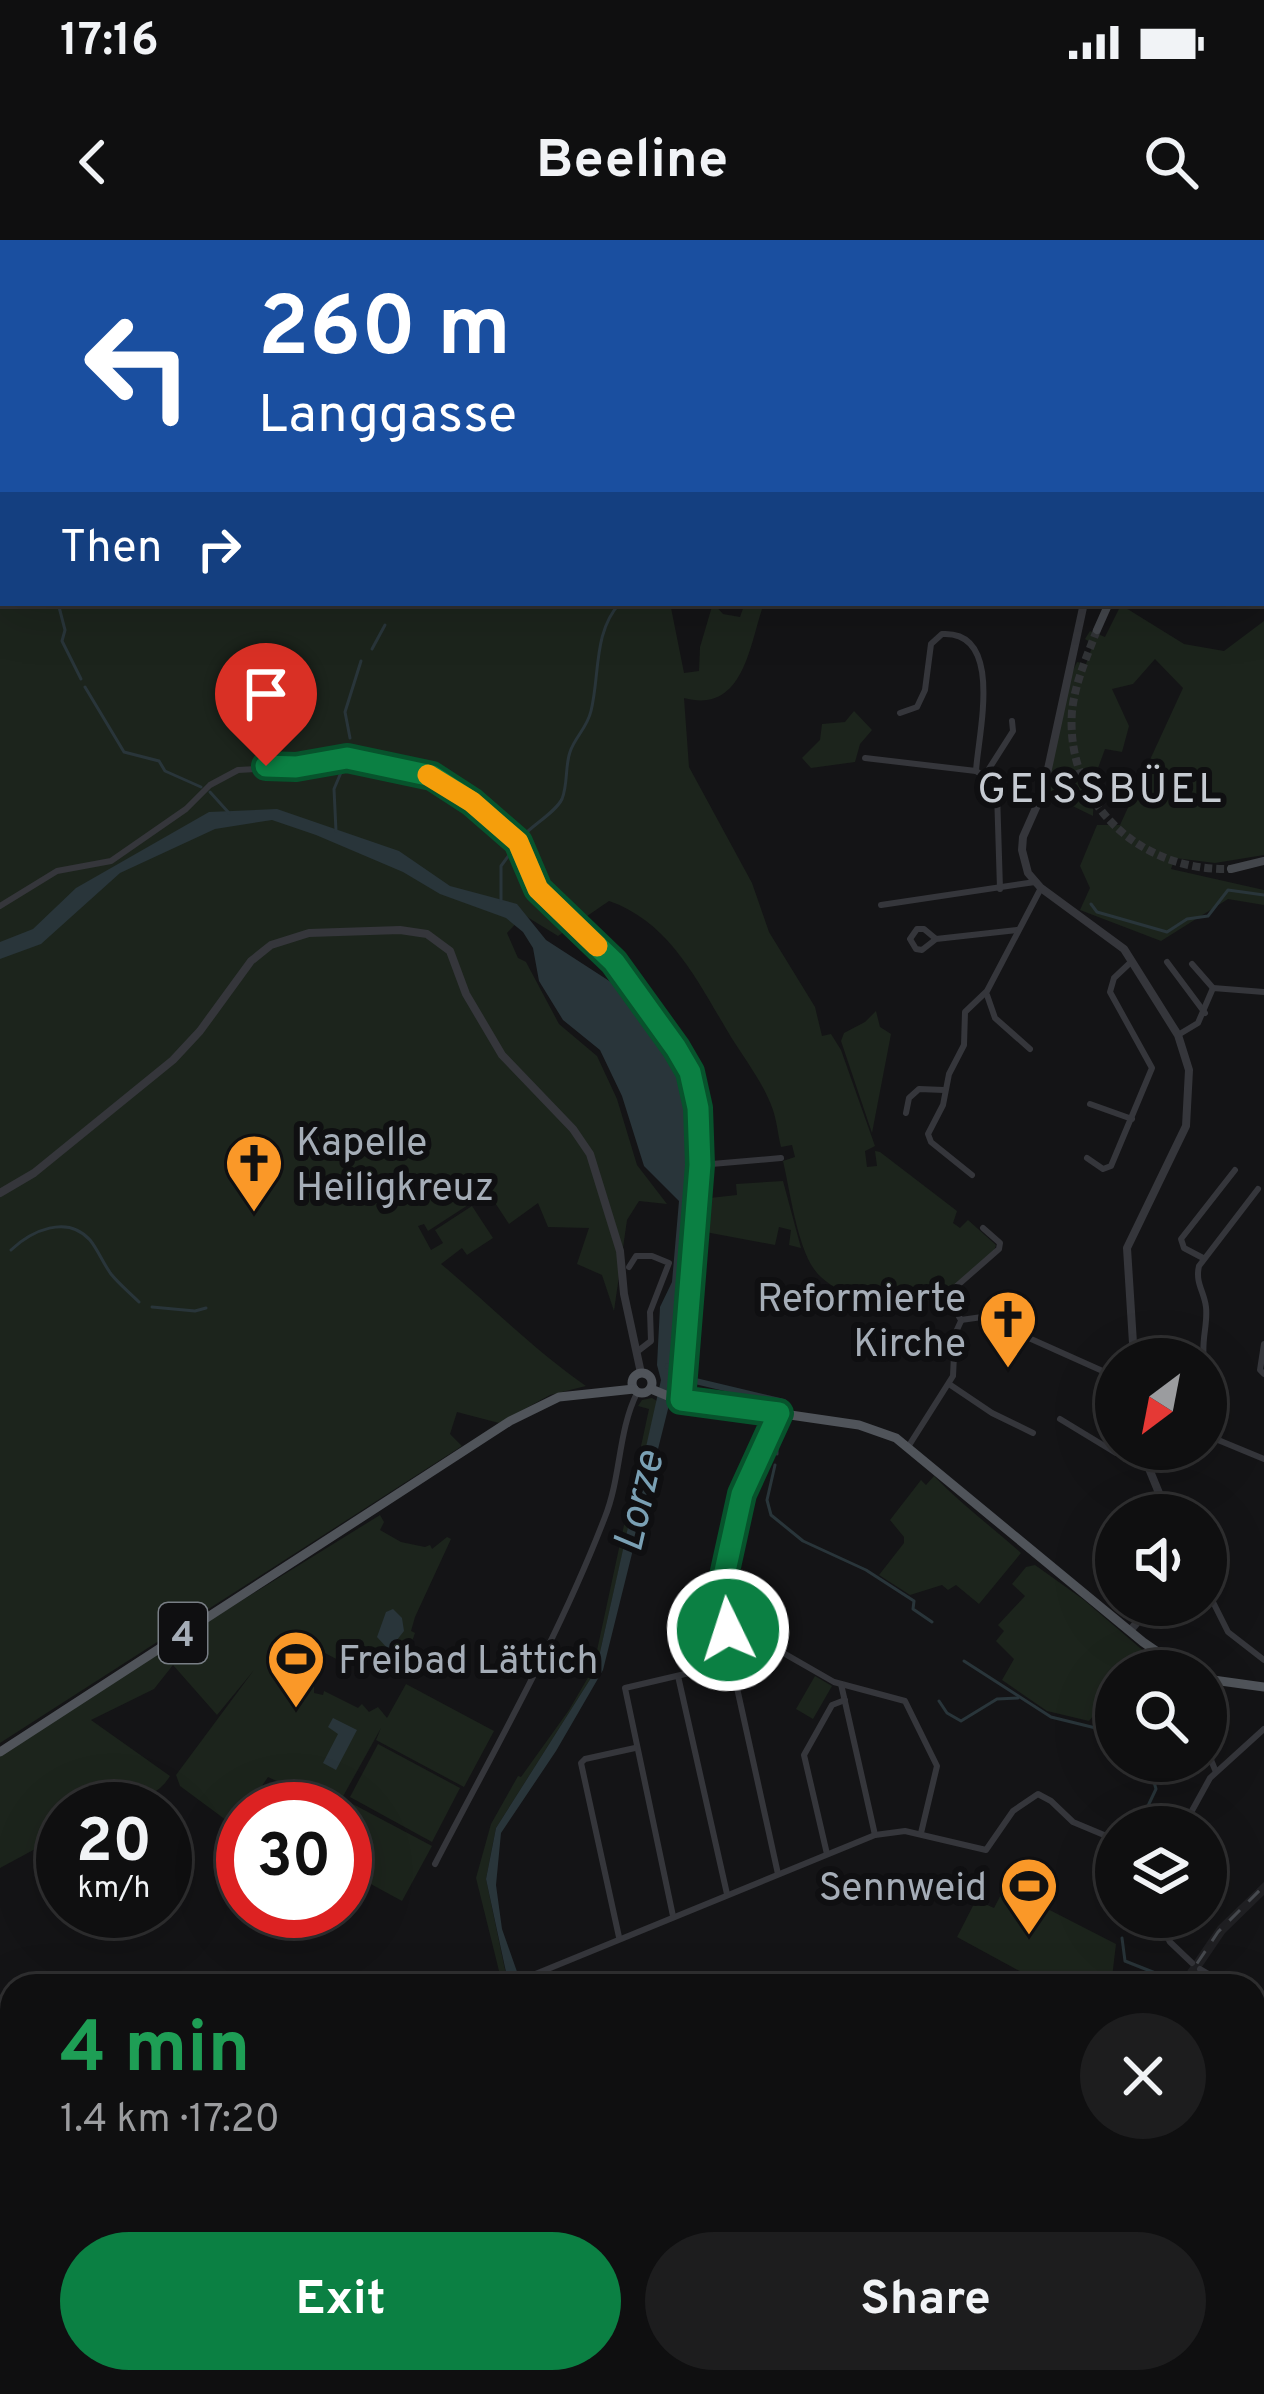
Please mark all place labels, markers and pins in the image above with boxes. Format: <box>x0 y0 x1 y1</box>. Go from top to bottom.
pin <box>215 643 317 766</box>
place label: Kapelle Heiligkreuz <box>296 1121 494 1215</box>
church icon: Kapelle Heiligkreuz <box>223 1132 285 1214</box>
place label: Reformierte Kirche <box>757 1277 966 1371</box>
church icon: Reformierte Kirche <box>977 1288 1039 1370</box>
sports icon: Freibad Lättich <box>265 1628 327 1710</box>
place label: Freibad Lättich <box>338 1639 599 1688</box>
sports icon: Sennweid <box>998 1855 1060 1937</box>
place label: Sennweid <box>819 1866 987 1915</box>

